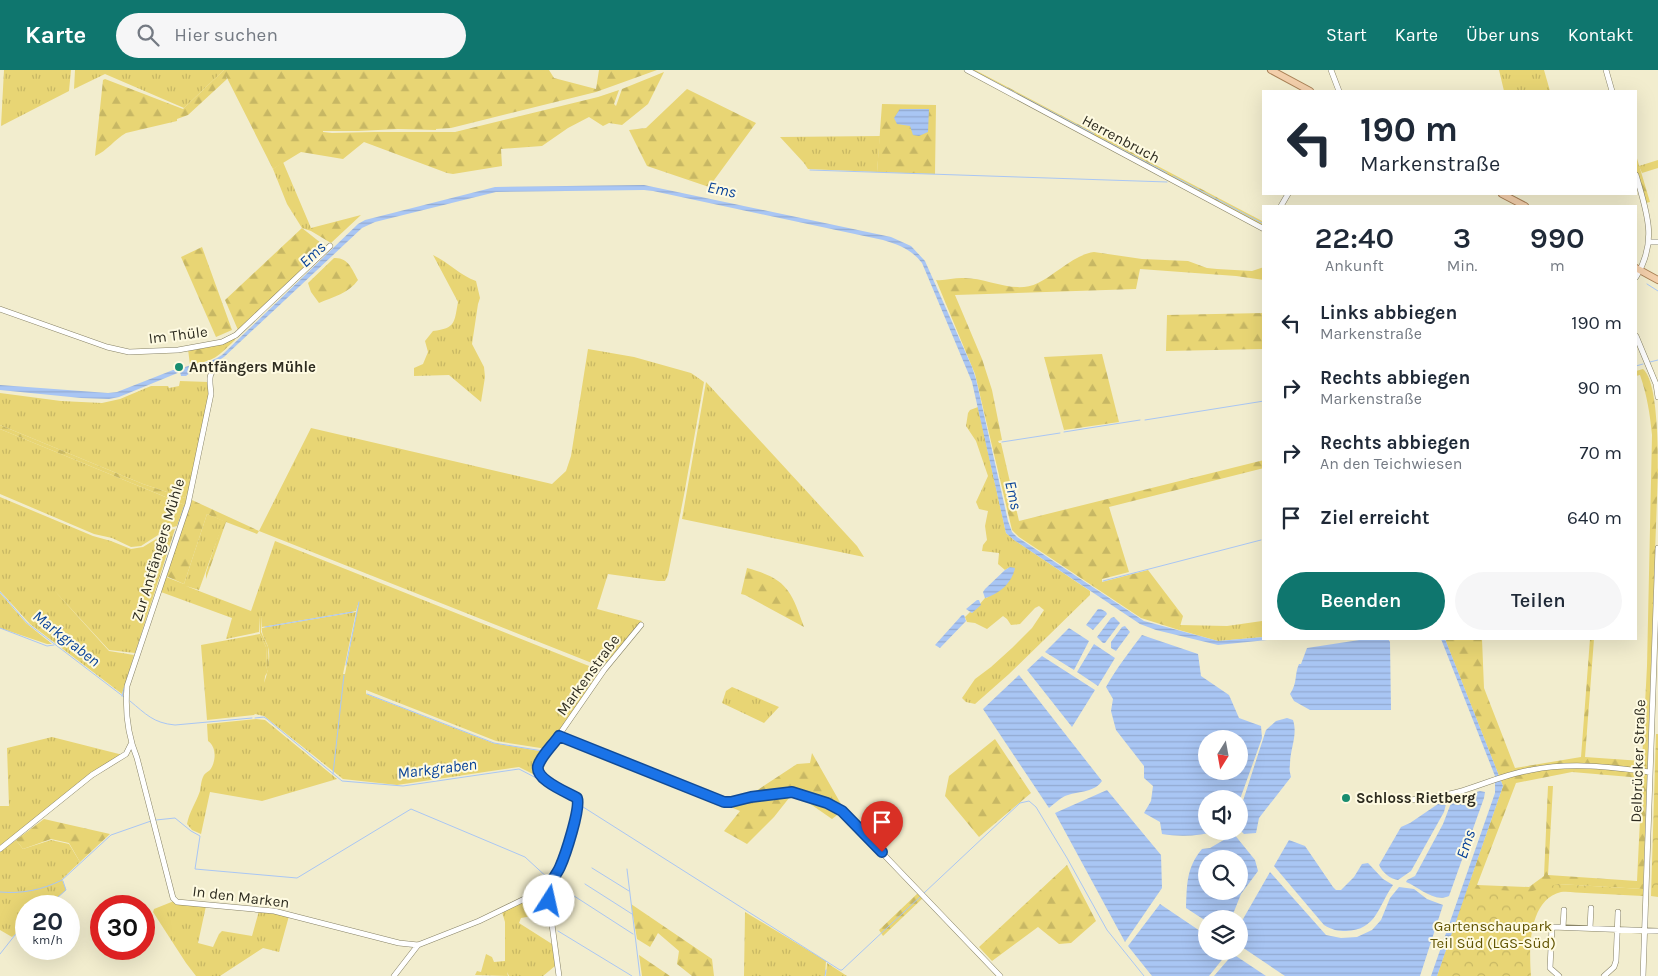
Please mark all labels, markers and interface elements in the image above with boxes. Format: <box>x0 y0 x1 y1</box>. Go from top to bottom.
search box <box>116 13 466 58</box>
text: Karte <box>25 21 86 49</box>
icon: search <box>134 21 162 49</box>
text: Hier suchen <box>174 24 278 46</box>
text: Start <box>1326 24 1367 46</box>
text: Karte <box>1395 24 1438 46</box>
text: Über uns <box>1466 24 1540 46</box>
text: Kontakt <box>1568 24 1633 46</box>
text: 190 m <box>1360 109 1458 150</box>
icon: left <box>1277 110 1342 175</box>
street label: Herrenbruch <box>1079 111 1163 167</box>
text: Markenstraße <box>1360 151 1500 177</box>
water label: Ems <box>706 177 739 202</box>
text: 22:40 <box>1314 220 1394 256</box>
text: 3 <box>1453 220 1471 256</box>
text: 990 <box>1530 220 1585 256</box>
water label: Ems <box>295 237 330 271</box>
text: Ankunft <box>1325 256 1384 275</box>
text: Min. <box>1447 256 1477 275</box>
text: m <box>1550 256 1565 275</box>
text: Links abbiegen <box>1320 302 1457 324</box>
icon: left <box>1277 309 1305 337</box>
text: 190 m <box>1571 312 1622 334</box>
street label: Im Thüle <box>147 322 209 348</box>
text: Markenstraße <box>1320 324 1422 343</box>
place label: Antfängers Mühle <box>189 358 316 376</box>
marker: Antfängers Mühle <box>173 361 185 373</box>
text: Rechts abbiegen <box>1320 367 1470 389</box>
icon: right <box>1277 374 1305 402</box>
text: 90 m <box>1577 377 1622 399</box>
text: Markenstraße <box>1320 389 1422 408</box>
text: Rechts abbiegen <box>1320 432 1470 454</box>
icon: right <box>1277 439 1305 467</box>
text: 70 m <box>1580 442 1622 464</box>
text: An den Teichwiesen <box>1320 454 1462 473</box>
street label: Zur Antfängers Mühle <box>128 476 188 624</box>
water label: Ems <box>1001 479 1026 512</box>
icon: arrive <box>1277 504 1305 532</box>
text: Ziel erreicht <box>1320 507 1430 529</box>
text: 640 m <box>1567 507 1622 529</box>
button: Beenden <box>1277 572 1445 630</box>
button: Teilen <box>1455 572 1622 630</box>
water label: Markgraben <box>29 606 104 671</box>
street label: Markenstraße <box>553 631 623 719</box>
street label: Delbrücker Straße <box>1627 699 1649 823</box>
north arrow <box>1198 730 1248 780</box>
map controls <box>1198 730 1248 960</box>
water label: Markgraben <box>396 754 478 783</box>
place label: Schloss Rietberg <box>1356 789 1476 807</box>
button: sound <box>1198 790 1248 840</box>
marker: Schloss Rietberg <box>1340 792 1352 804</box>
pin <box>861 801 903 852</box>
icon: arrive <box>868 808 896 836</box>
water label: Ems <box>1452 827 1479 861</box>
button: search <box>1198 850 1248 900</box>
position arrow <box>522 874 574 926</box>
street label: In den Marken <box>191 882 291 912</box>
speed limit sign: 30 <box>90 895 155 960</box>
text: 20 <box>32 907 63 936</box>
button: layers <box>1198 910 1248 960</box>
park label: Gartenschaupark Teil Süd (LGS-Süd) <box>1430 917 1556 952</box>
text: km/h <box>32 933 63 947</box>

